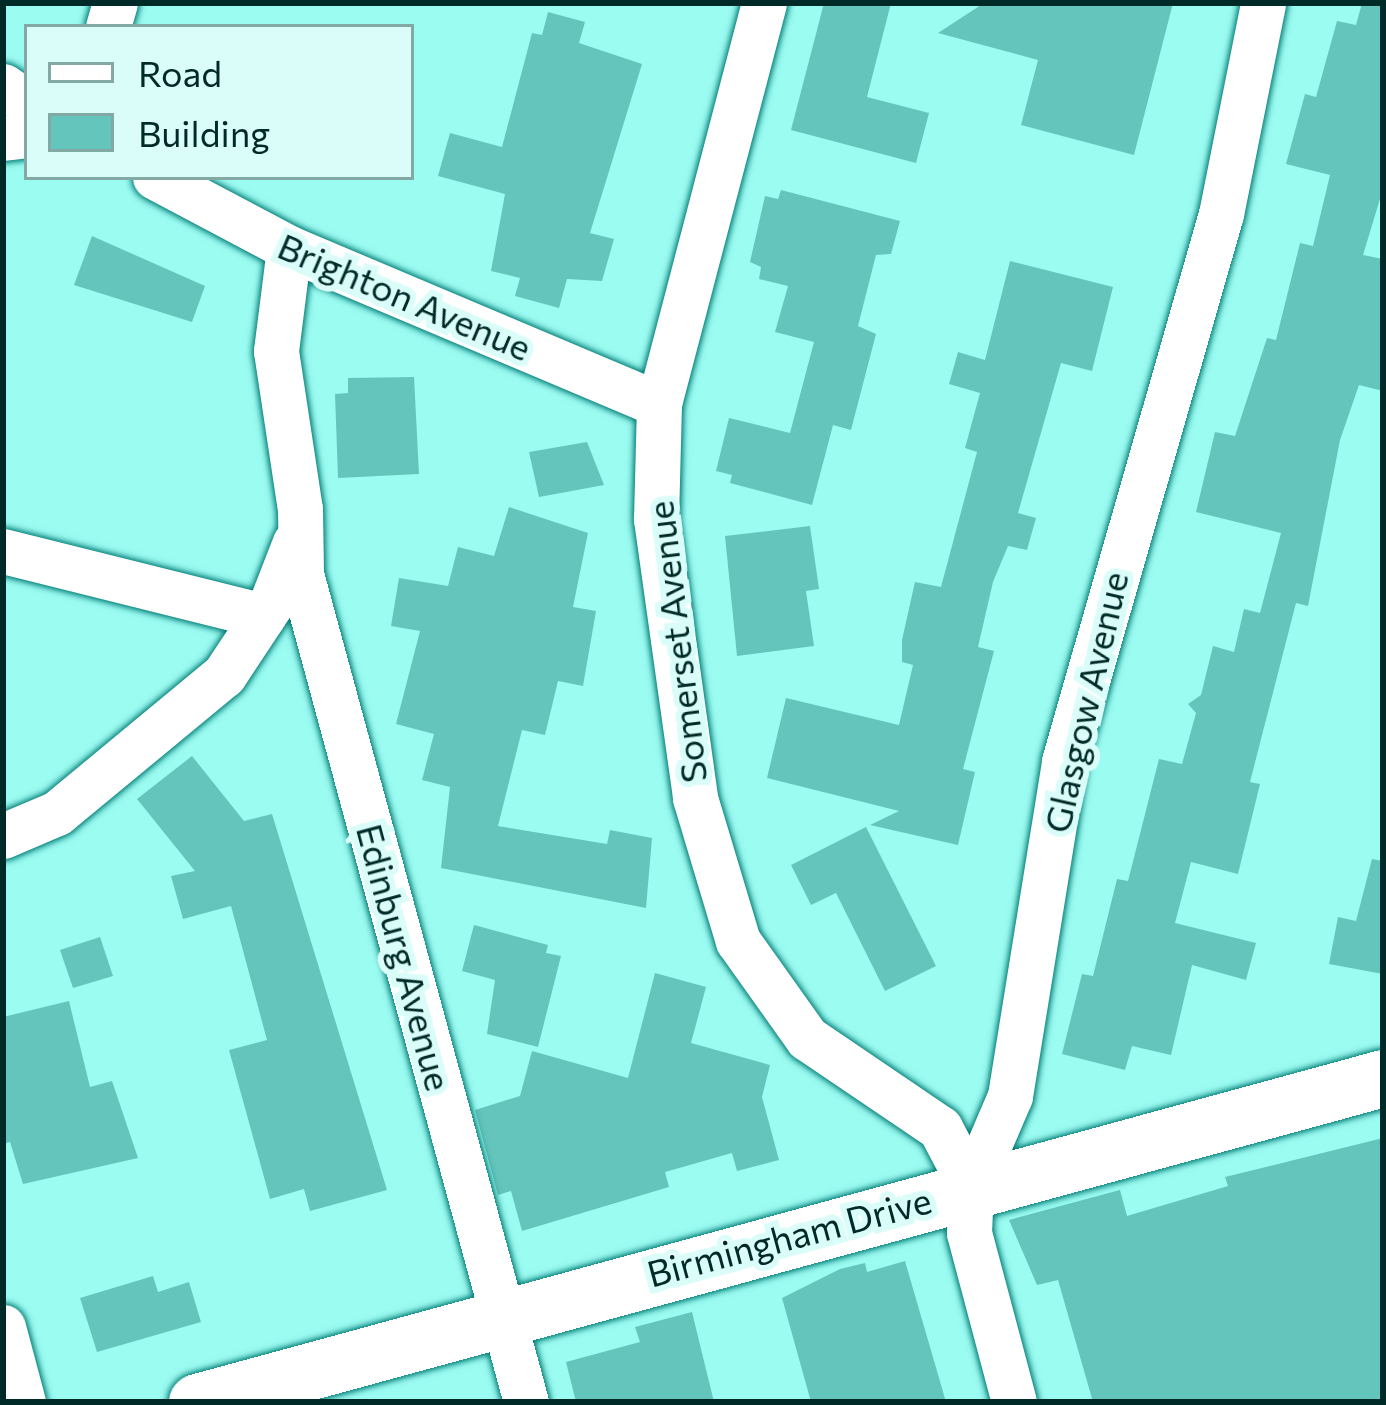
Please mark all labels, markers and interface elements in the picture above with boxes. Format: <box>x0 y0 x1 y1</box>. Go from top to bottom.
legend <box>24 24 414 180</box>
text: Road <box>138 50 222 94</box>
text: Building <box>138 110 270 154</box>
street label: Brighton Avenue <box>272 223 538 369</box>
street label: Somerset Avenue <box>637 499 715 785</box>
street label: Glasgow Avenue <box>1034 567 1136 837</box>
street label: Edinburg Avenue <box>349 819 461 1095</box>
street label: Birmingham Drive <box>642 1177 936 1295</box>

